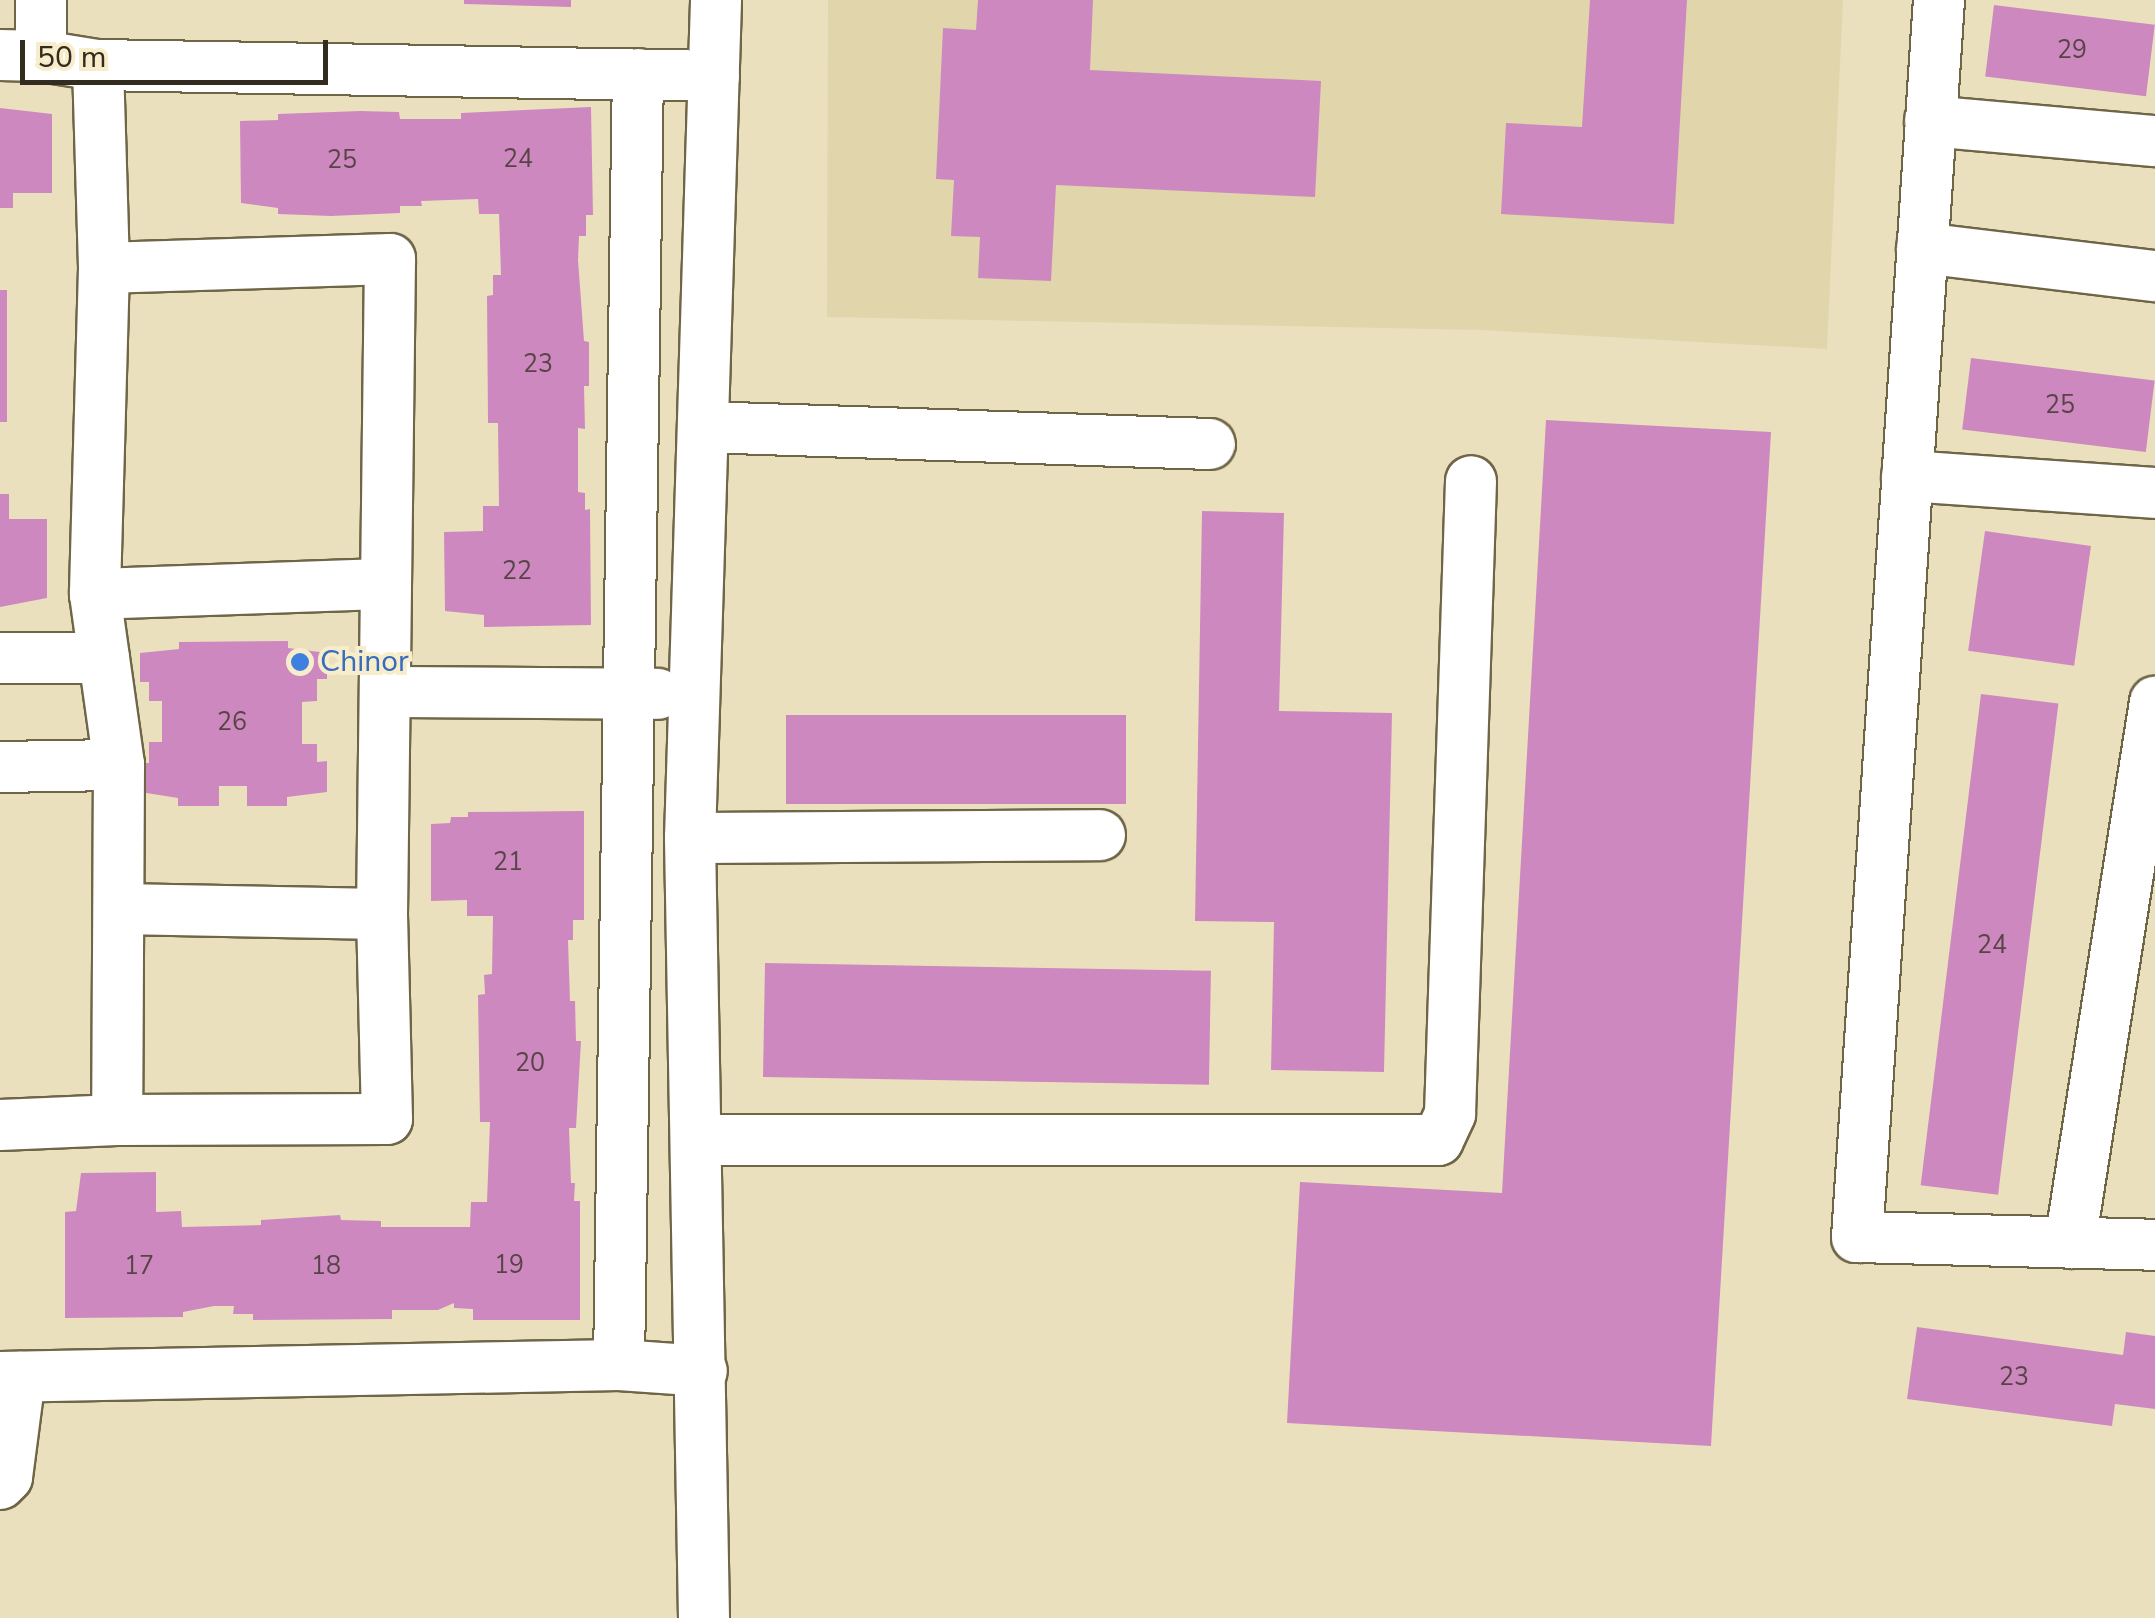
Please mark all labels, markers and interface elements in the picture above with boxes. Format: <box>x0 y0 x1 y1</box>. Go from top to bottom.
scale bar <box>25 20 332 82</box>
house number: 29 <box>2057 35 2087 65</box>
text: 50 m <box>37 37 106 78</box>
house number: 24 <box>503 144 533 174</box>
house number: 25 <box>327 145 357 175</box>
house number: 23 <box>523 349 553 379</box>
house number: 25 <box>2045 390 2075 420</box>
house number: 22 <box>502 556 532 586</box>
place label: Chinor <box>320 644 409 680</box>
marker: Chinor <box>289 651 311 673</box>
house number: 26 <box>217 707 247 737</box>
house number: 21 <box>493 847 523 877</box>
house number: 24 <box>1977 930 2007 960</box>
house number: 20 <box>515 1048 545 1078</box>
house number: 19 <box>494 1250 524 1280</box>
house number: 17 <box>124 1251 154 1281</box>
house number: 18 <box>311 1251 341 1281</box>
house number: 23 <box>1999 1362 2029 1392</box>

